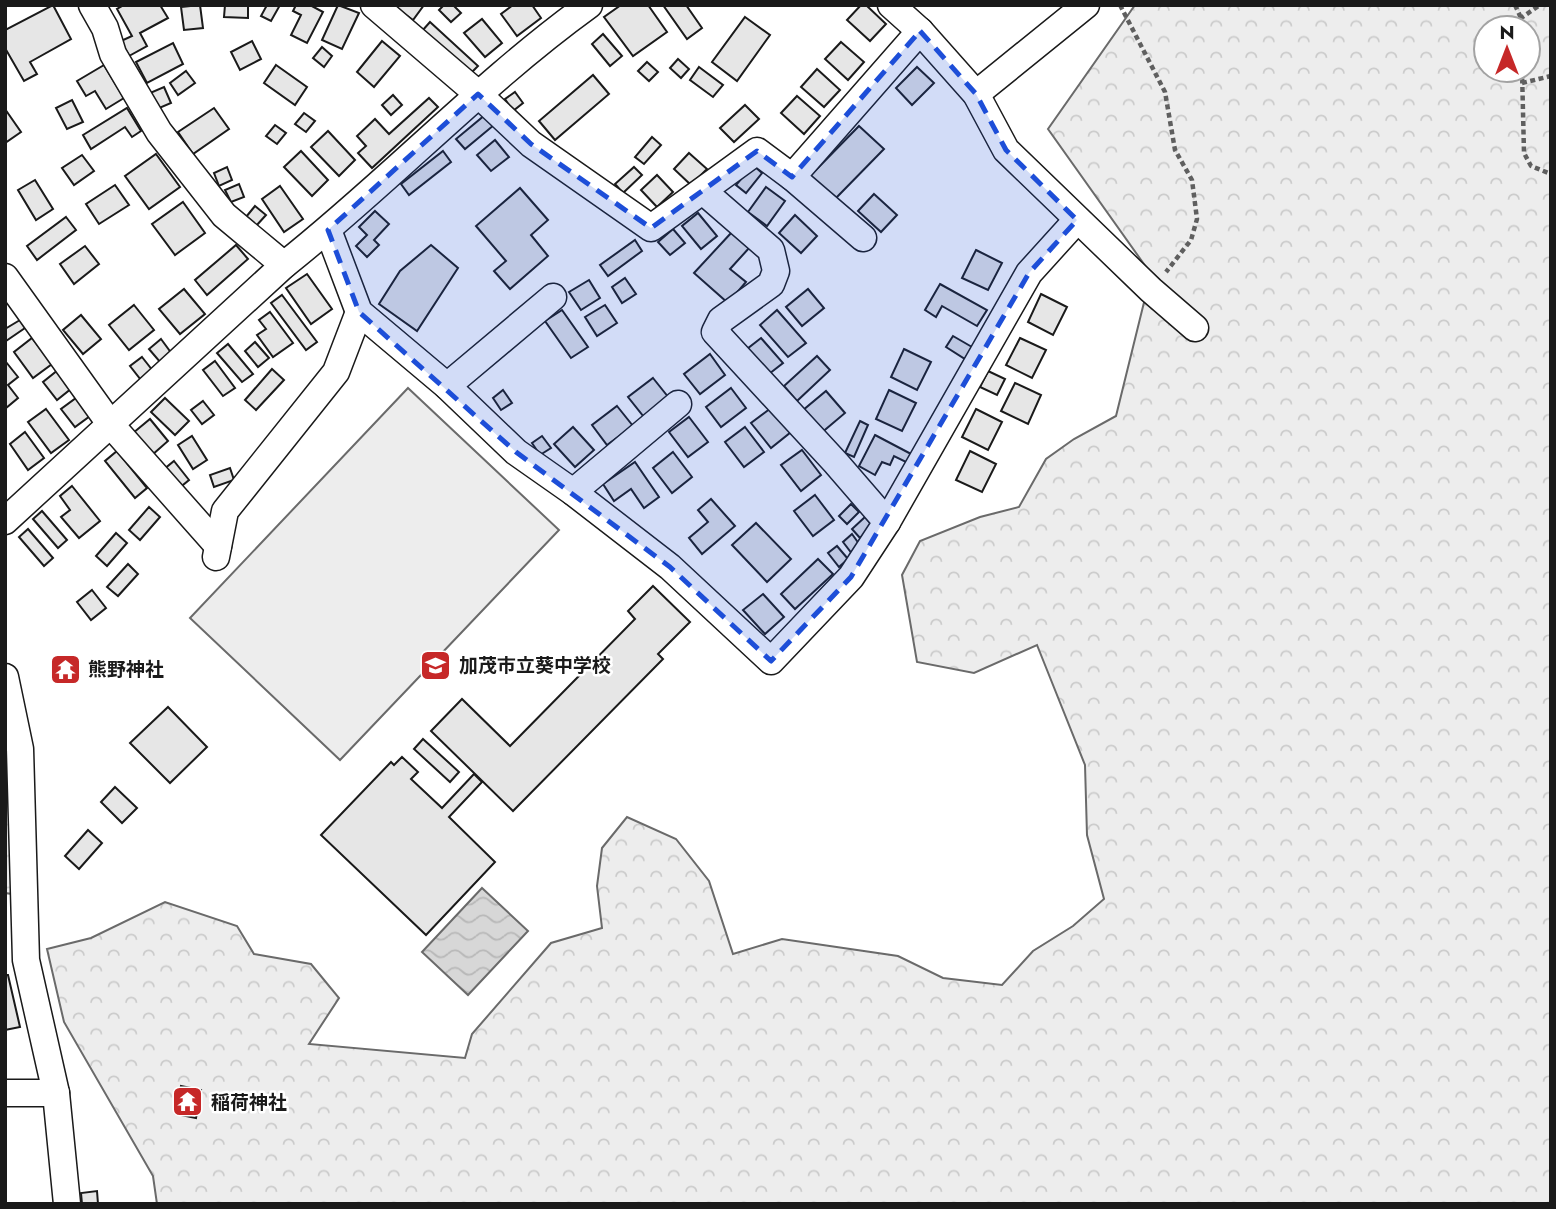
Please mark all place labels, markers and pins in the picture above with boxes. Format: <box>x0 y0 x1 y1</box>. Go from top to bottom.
school or university icon: 加茂市立葵中学校 <box>419 648 453 682</box>
temple icon: 熊野神社 <box>48 652 82 686</box>
place label: 加茂市立葵中学校 <box>459 652 611 679</box>
place label: 熊野神社 <box>88 656 164 683</box>
temple icon: 稲荷神社 <box>171 1085 205 1119</box>
place label: 稲荷神社 <box>211 1089 287 1116</box>

